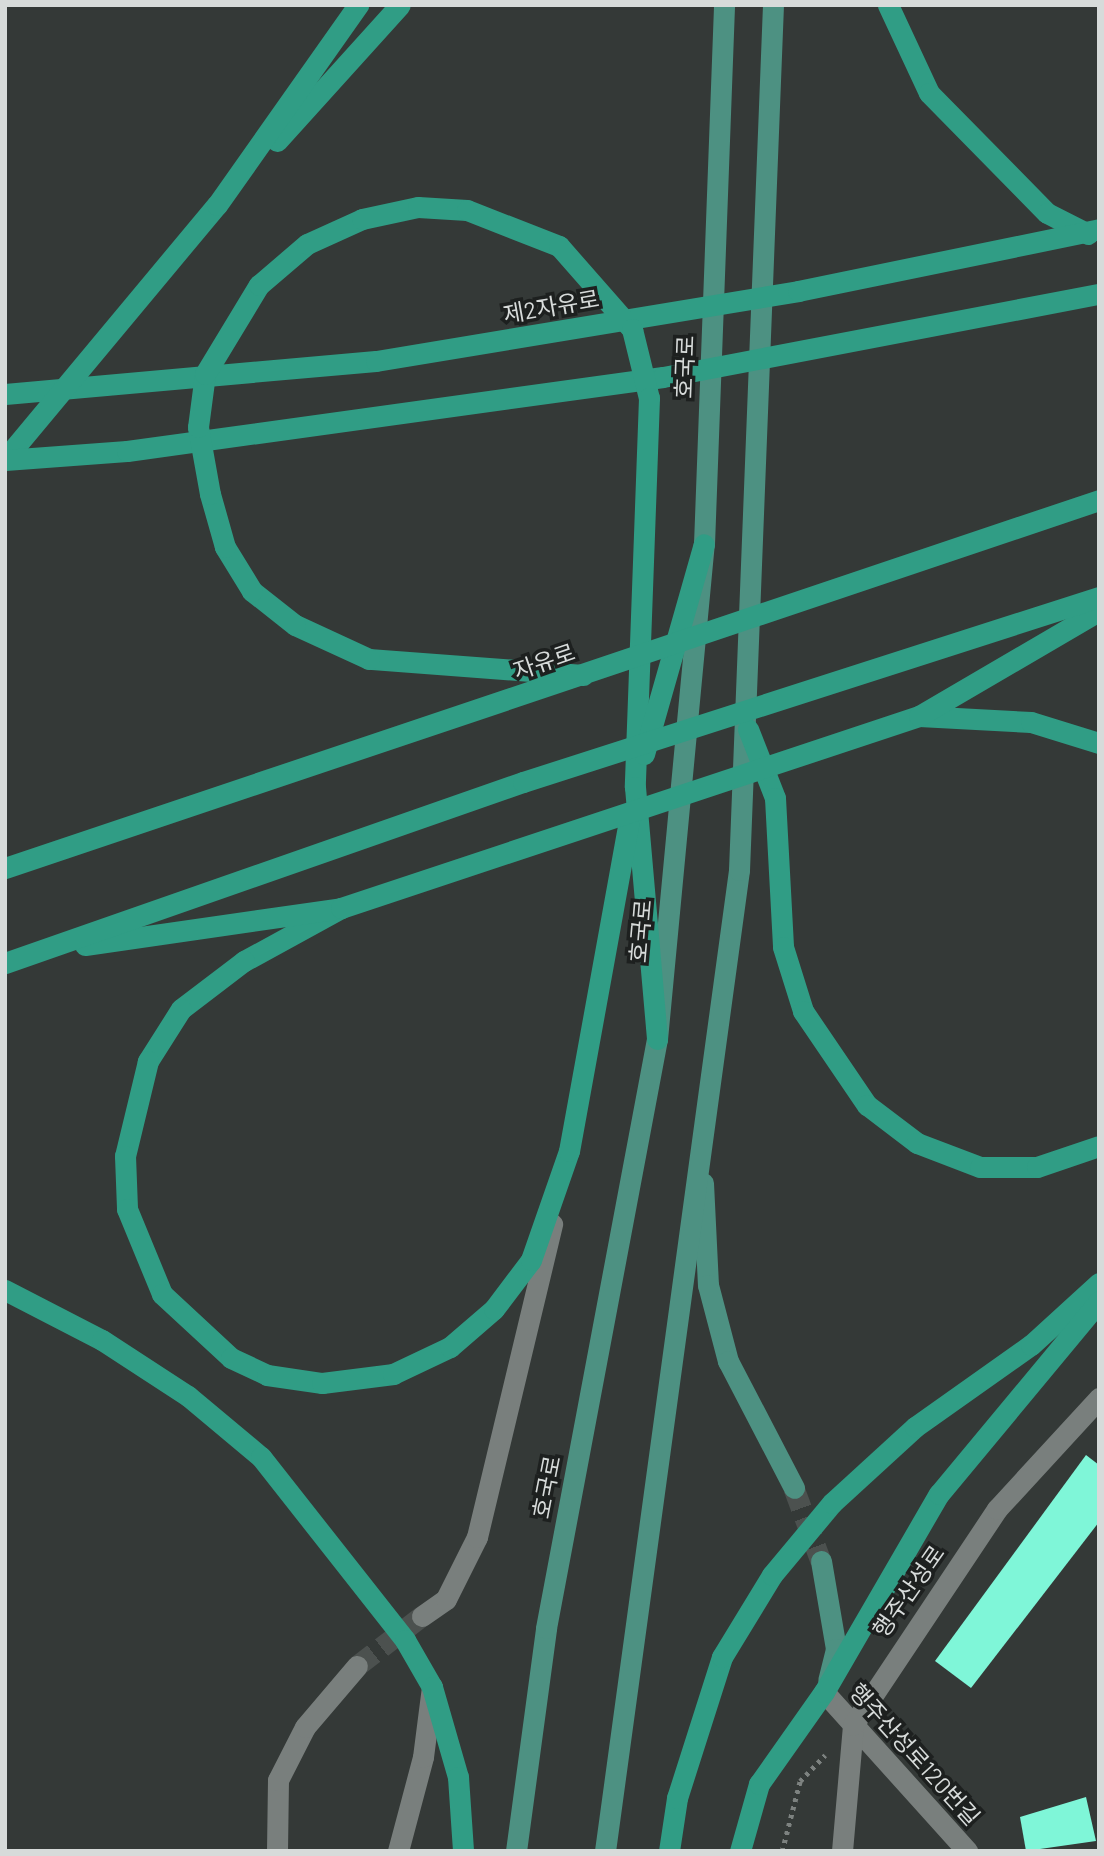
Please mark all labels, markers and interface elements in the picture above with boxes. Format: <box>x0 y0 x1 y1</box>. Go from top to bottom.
street label: 제2자유로 <box>501 284 601 328</box>
street label: 호국로 <box>669 335 699 399</box>
street label: 자유로 <box>509 638 579 684</box>
street label: 호국로 <box>623 898 657 964</box>
street label: 호국로 <box>526 1453 566 1521</box>
street label: 행주산성로 <box>866 1540 950 1642</box>
street label: 행주산성로120번길 <box>844 1677 986 1831</box>

